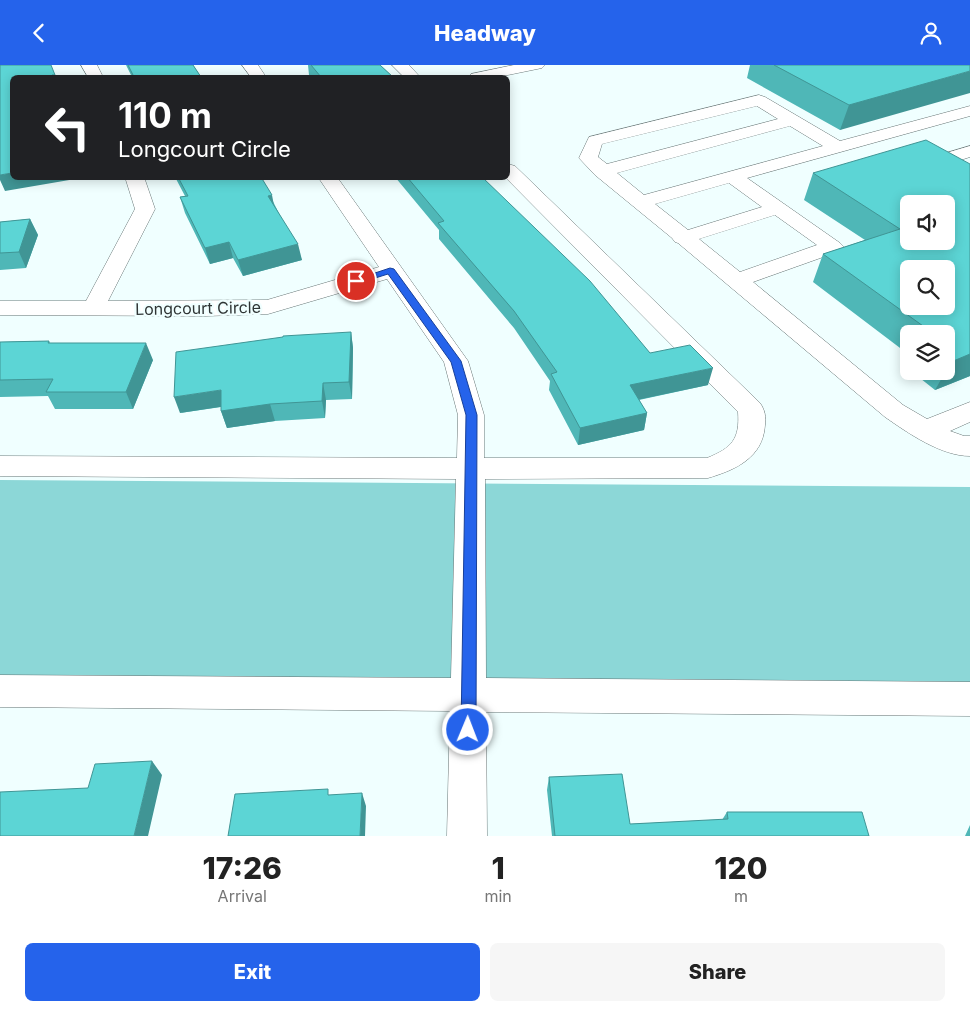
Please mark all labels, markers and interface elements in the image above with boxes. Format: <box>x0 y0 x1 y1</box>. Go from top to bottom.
icon: back <box>25 19 53 47</box>
icon: person <box>917 19 945 47</box>
text: Headway <box>434 20 536 46</box>
text: 110 m <box>118 94 212 136</box>
icon: left <box>35 95 100 160</box>
text: Longcourt Circle <box>118 136 291 162</box>
map controls <box>900 195 955 380</box>
button: sound <box>900 195 955 250</box>
pin <box>335 260 377 302</box>
button: search <box>900 260 955 315</box>
icon: arrive <box>342 267 370 295</box>
street label: Longcourt Circle <box>135 297 261 319</box>
button: layers <box>900 325 955 380</box>
position arrow <box>441 703 493 755</box>
text: 17:26 <box>203 850 282 886</box>
text: 1 <box>492 850 505 886</box>
text: 120 <box>714 850 767 886</box>
text: Arrival <box>218 886 267 906</box>
text: min <box>484 886 512 906</box>
text: m <box>734 886 748 906</box>
button: Exit <box>25 943 480 1001</box>
button: Share <box>490 943 945 1001</box>

